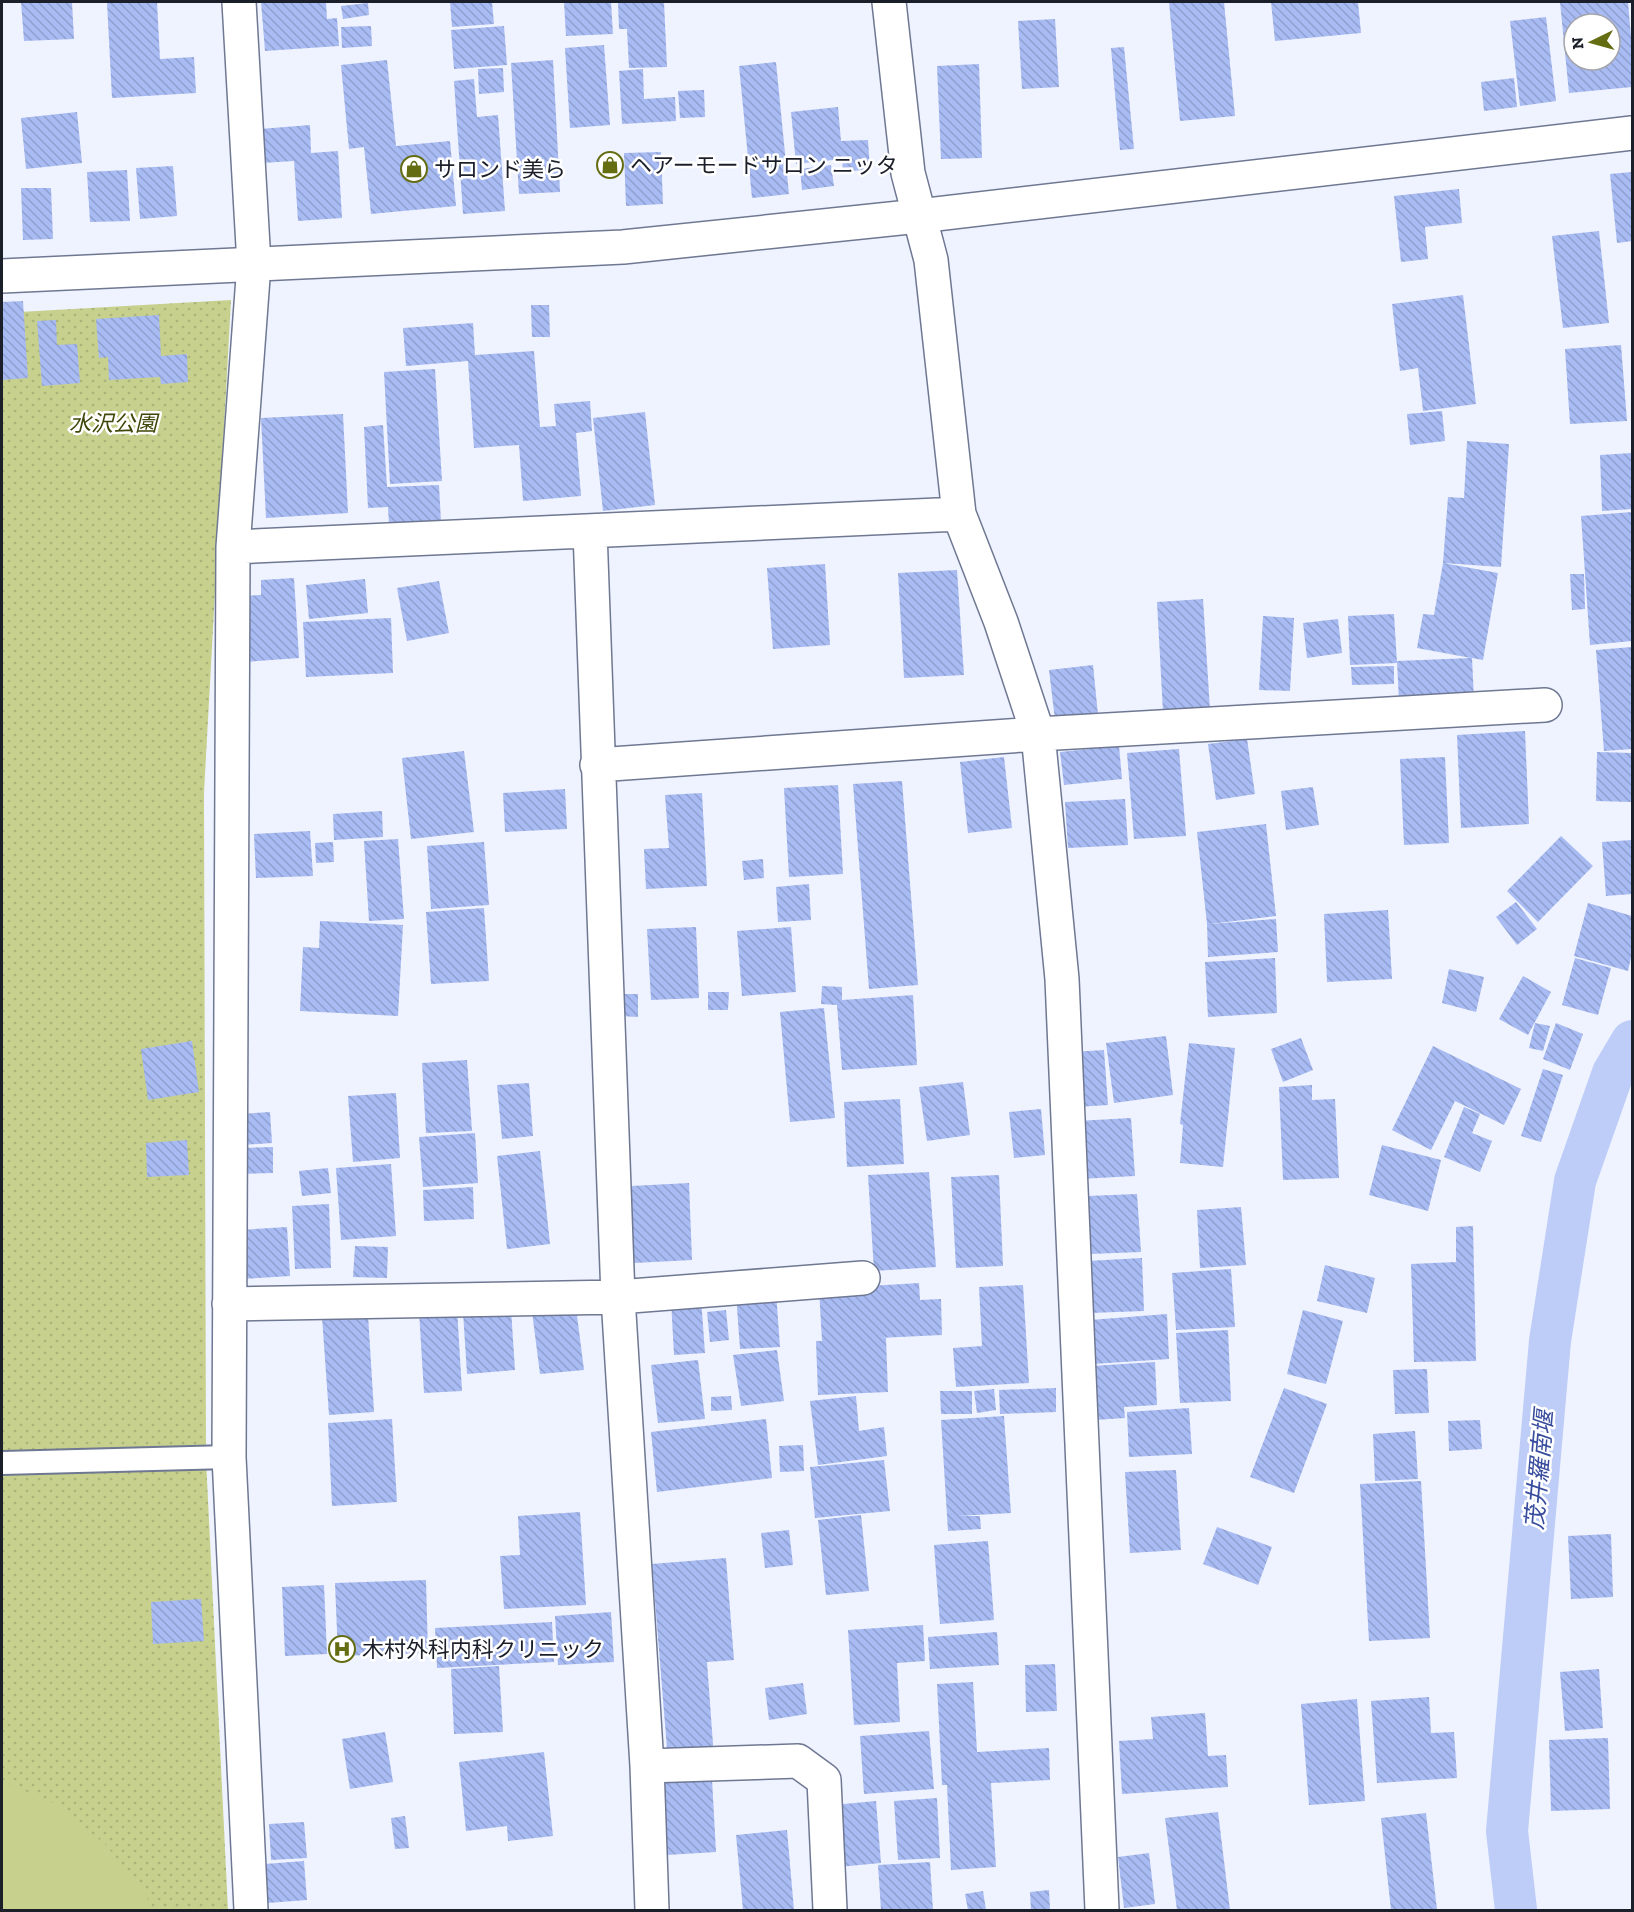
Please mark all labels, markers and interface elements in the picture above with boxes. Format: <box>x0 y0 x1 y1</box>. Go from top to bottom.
north arrow <box>1562 12 1622 72</box>
text: N <box>1568 36 1588 50</box>
shop icon: ヘアーモードサロン ニッタ <box>595 150 625 180</box>
place label: ヘアーモードサロン ニッタ <box>630 152 898 179</box>
shop icon: サロンド美ら <box>399 154 429 184</box>
place label: サロンド美ら <box>434 156 566 183</box>
park label: 水沢公園 <box>69 410 160 437</box>
water label: 茂井羅南堰 <box>1519 1405 1559 1531</box>
hospital icon: 木村外科内科クリニック <box>327 1634 357 1664</box>
place label: 木村外科内科クリニック <box>362 1636 604 1663</box>

